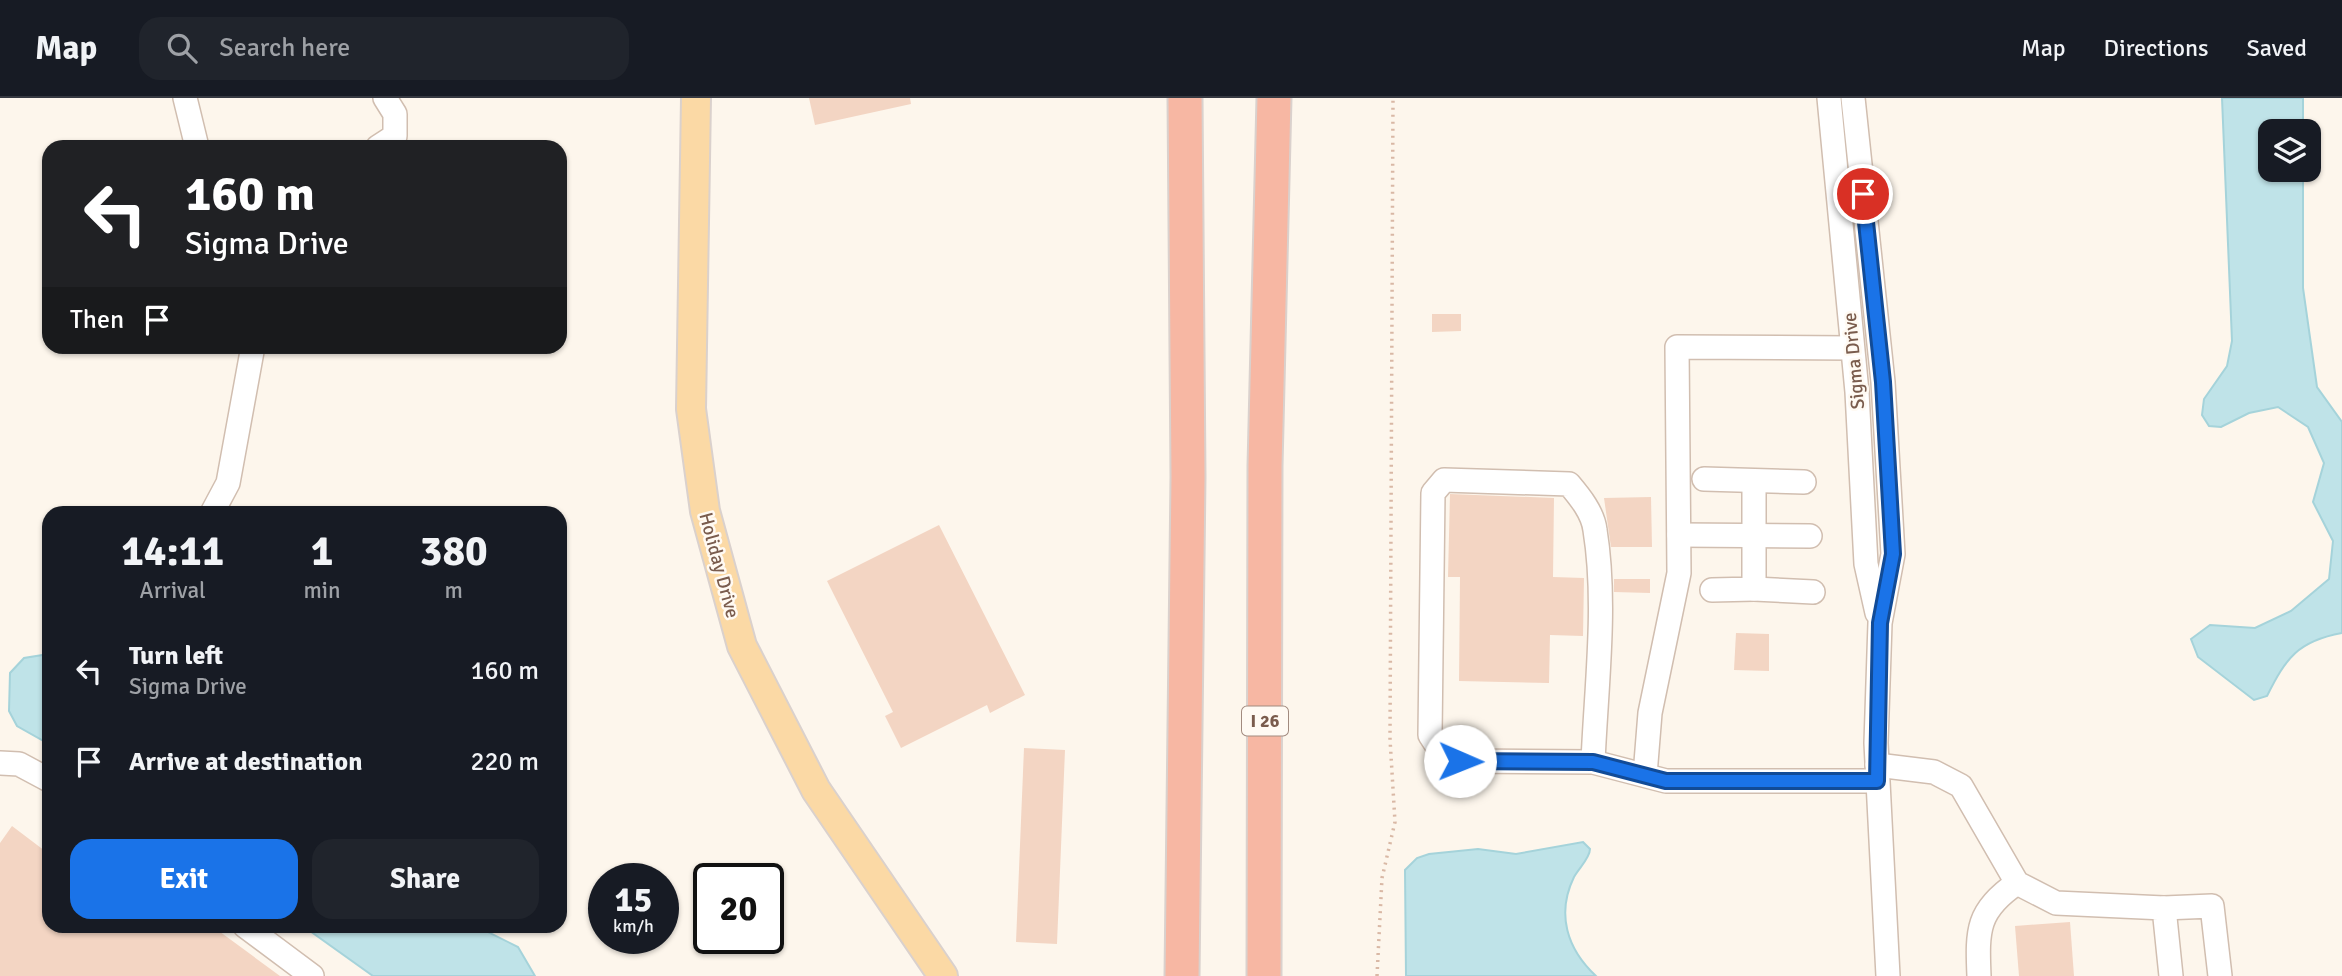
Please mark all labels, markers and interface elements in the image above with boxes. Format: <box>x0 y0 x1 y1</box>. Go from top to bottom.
search box <box>139 17 629 80</box>
text: Map <box>35 28 97 69</box>
icon: search <box>163 29 201 67</box>
text: Search here <box>219 32 350 64</box>
text: Map <box>2021 33 2066 63</box>
text: Directions <box>2104 33 2209 63</box>
text: Saved <box>2247 33 2307 63</box>
map controls <box>2258 119 2321 182</box>
button: layers <box>2258 119 2321 182</box>
text: 160 m <box>185 164 315 224</box>
pin <box>1833 164 1893 224</box>
icon: left <box>70 168 161 259</box>
icon: arrive <box>1844 175 1882 213</box>
text: Sigma Drive <box>185 224 349 263</box>
icon: arrive <box>138 301 176 339</box>
text: Then <box>70 304 124 336</box>
street label: Sigma Drive <box>1838 311 1870 410</box>
street label: Holiday Drive <box>693 510 745 621</box>
text: 14:11 <box>121 526 224 577</box>
text: 1 <box>311 526 333 577</box>
text: 380 <box>420 526 488 577</box>
text: Arrival <box>140 576 206 605</box>
text: min <box>303 576 341 605</box>
text: m <box>445 576 463 605</box>
text: Turn left <box>129 640 223 672</box>
icon: left <box>70 652 108 690</box>
text: 160 m <box>470 655 539 687</box>
text: Sigma Drive <box>129 672 247 701</box>
road number: I 26 <box>1242 706 1288 736</box>
position arrow <box>1423 724 1497 798</box>
icon: arrive <box>70 743 108 781</box>
text: Arrive at destination <box>129 746 362 778</box>
text: 220 m <box>470 746 539 778</box>
button: Exit <box>70 839 298 919</box>
button: Share <box>312 839 539 919</box>
speed limit sign: 20 <box>693 863 784 954</box>
text: 15 <box>615 878 652 921</box>
text: km/h <box>613 915 654 937</box>

